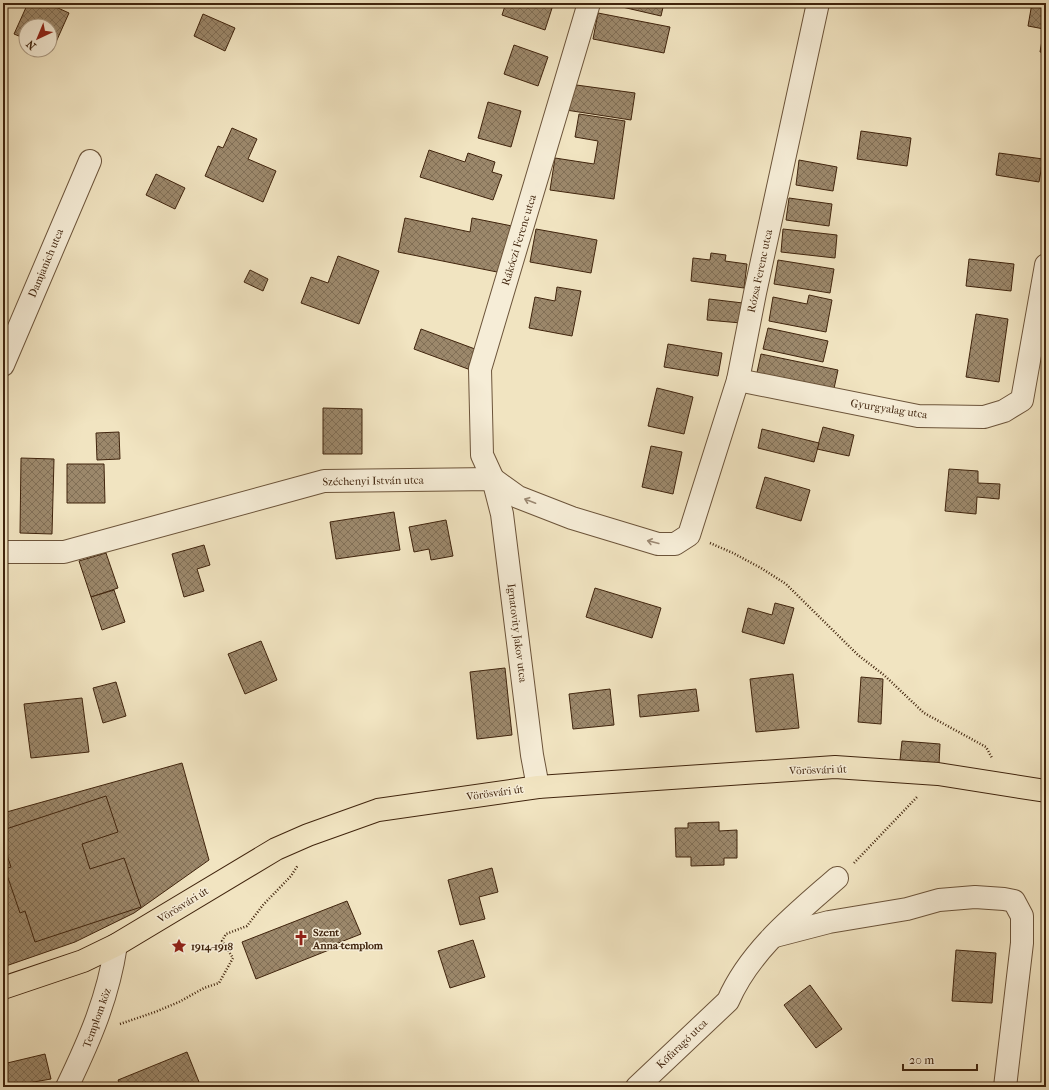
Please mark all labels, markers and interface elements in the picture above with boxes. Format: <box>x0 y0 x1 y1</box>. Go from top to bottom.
north arrow <box>18 18 58 58</box>
text: N <box>23 37 39 52</box>
street label: Rákóczi Ferenc utca <box>499 192 539 287</box>
street label: Damjanich utca <box>26 226 67 299</box>
street label: Rózsa Ferenc utca <box>745 227 775 314</box>
street label: Gyurgyalag utca <box>850 397 929 422</box>
street label: Széchenyi István utca <box>322 474 425 488</box>
one-way arrow <box>524 497 536 505</box>
one-way arrow <box>647 538 660 545</box>
street label: Ignatovity Jakov utca <box>504 583 530 684</box>
street label: Vörösvári út <box>788 762 847 778</box>
street label: Vörösvári út <box>465 783 524 804</box>
street label: Vörösvári út <box>154 884 211 926</box>
place label: Szent Anna-templom <box>312 926 384 952</box>
church icon: Szent Anna-templom <box>292 929 310 947</box>
place icon: 1914-1918 <box>170 937 188 955</box>
place label: 1914-1918 <box>191 940 234 953</box>
street label: Templom köz <box>80 986 114 1050</box>
street label: Kőfaragó utca <box>654 1016 711 1071</box>
scale bar <box>903 1046 977 1072</box>
text: 20 m <box>909 1053 934 1067</box>

